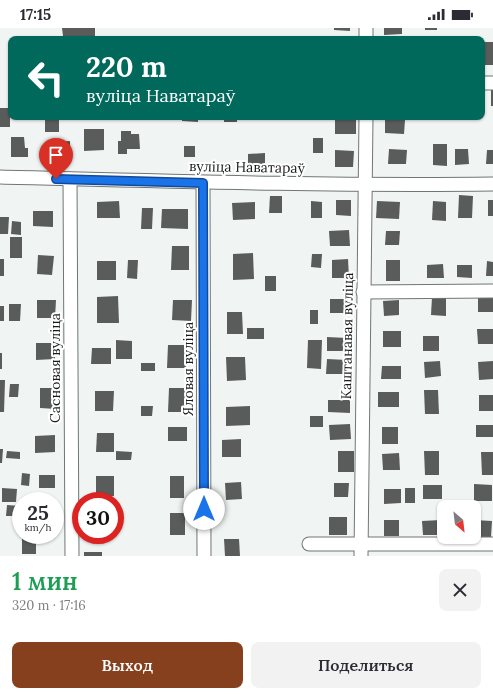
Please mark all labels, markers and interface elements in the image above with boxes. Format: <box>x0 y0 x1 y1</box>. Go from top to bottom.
text: 17:15 <box>20 5 51 24</box>
text: 220 m <box>86 49 167 85</box>
icon: left <box>20 52 72 104</box>
text: вуліца Наватараў <box>86 84 235 107</box>
pin <box>39 138 73 179</box>
icon: arrive <box>45 144 67 166</box>
street label: вуліца Наватараў <box>189 157 306 177</box>
street label: Каштанавая вуліца <box>337 272 357 400</box>
street label: Сасновая вуліца <box>46 313 64 423</box>
street label: Яловая вуліца <box>179 322 197 416</box>
position arrow <box>183 488 225 530</box>
speed limit sign: 30 <box>72 492 124 544</box>
text: 25 <box>27 500 49 525</box>
north arrow <box>437 500 481 544</box>
map controls <box>437 500 481 544</box>
text: km/h <box>24 521 52 534</box>
text: 1 мин <box>12 566 78 597</box>
button: close <box>439 569 481 611</box>
text: 320 m · 17:16 <box>12 597 86 614</box>
button: Выход <box>12 642 243 688</box>
button: Поделиться <box>251 642 481 688</box>

